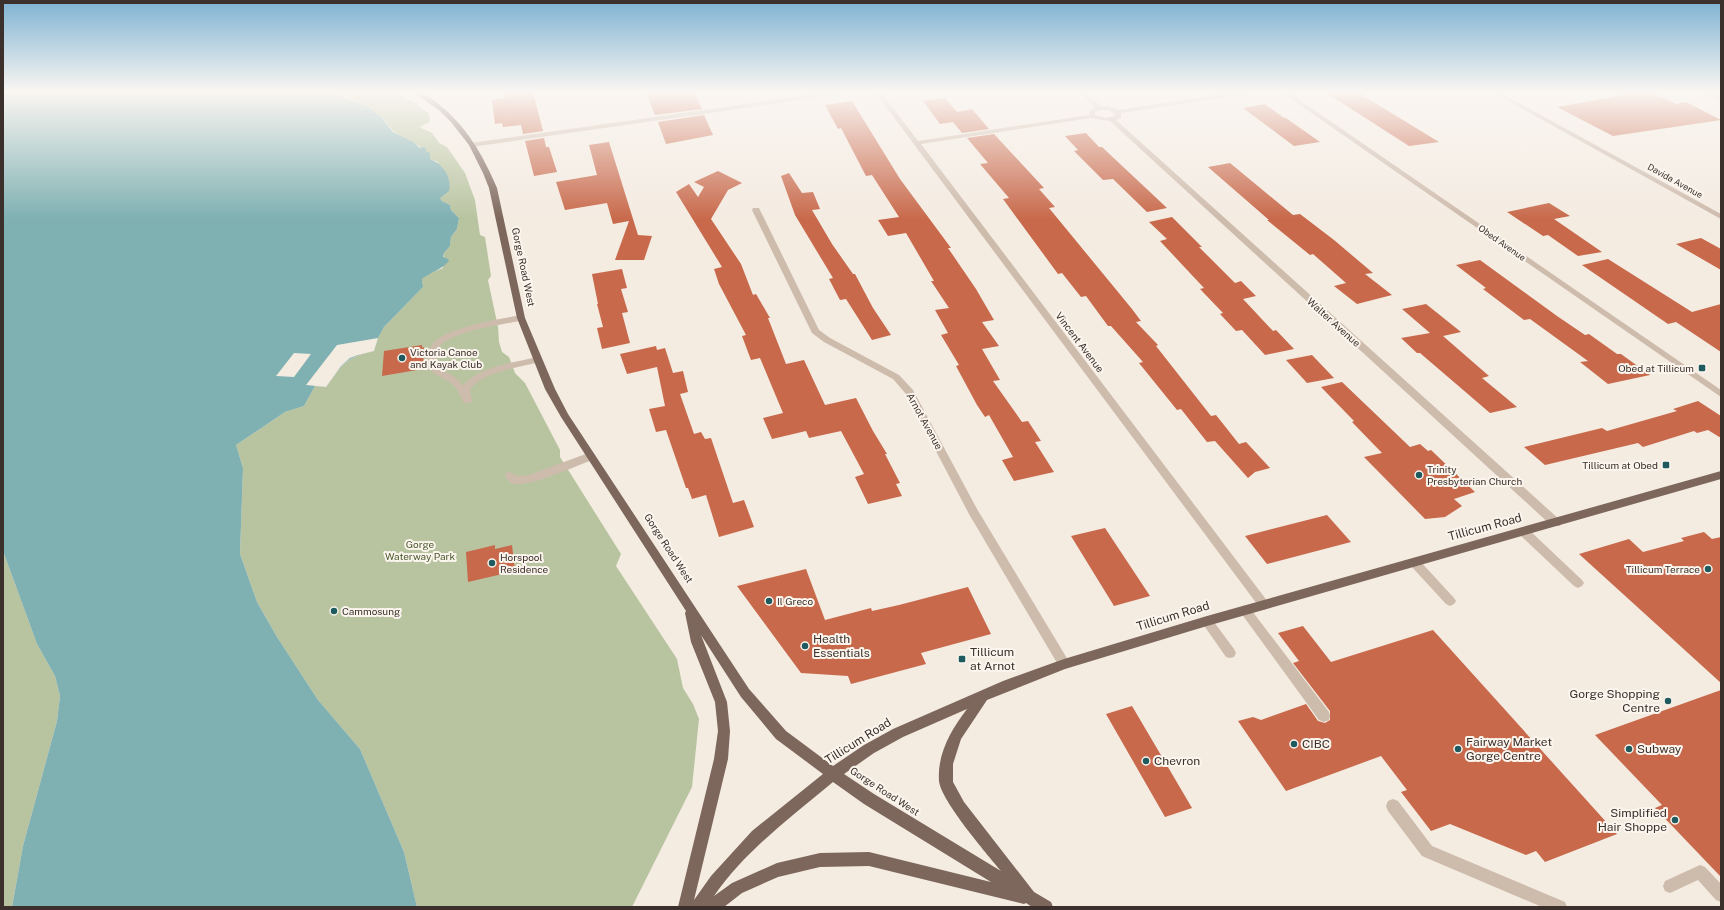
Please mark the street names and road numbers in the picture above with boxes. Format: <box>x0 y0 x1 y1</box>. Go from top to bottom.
street label: Davida Avenue <box>1646 161 1705 200</box>
street label: Obed Avenue <box>1476 222 1528 263</box>
street label: Gorge Road West <box>510 226 538 308</box>
street label: Walter Avenue <box>1305 295 1363 349</box>
street label: Vincent Avenue <box>1053 310 1107 375</box>
street label: Arnot Avenue <box>905 391 946 452</box>
street label: Tillicum Road <box>1447 510 1523 544</box>
street label: Gorge Road West <box>642 511 696 585</box>
street label: Tillicum Road <box>1135 598 1211 634</box>
street label: Tillicum Road <box>822 715 894 767</box>
street label: Gorge Road West <box>848 764 922 818</box>

